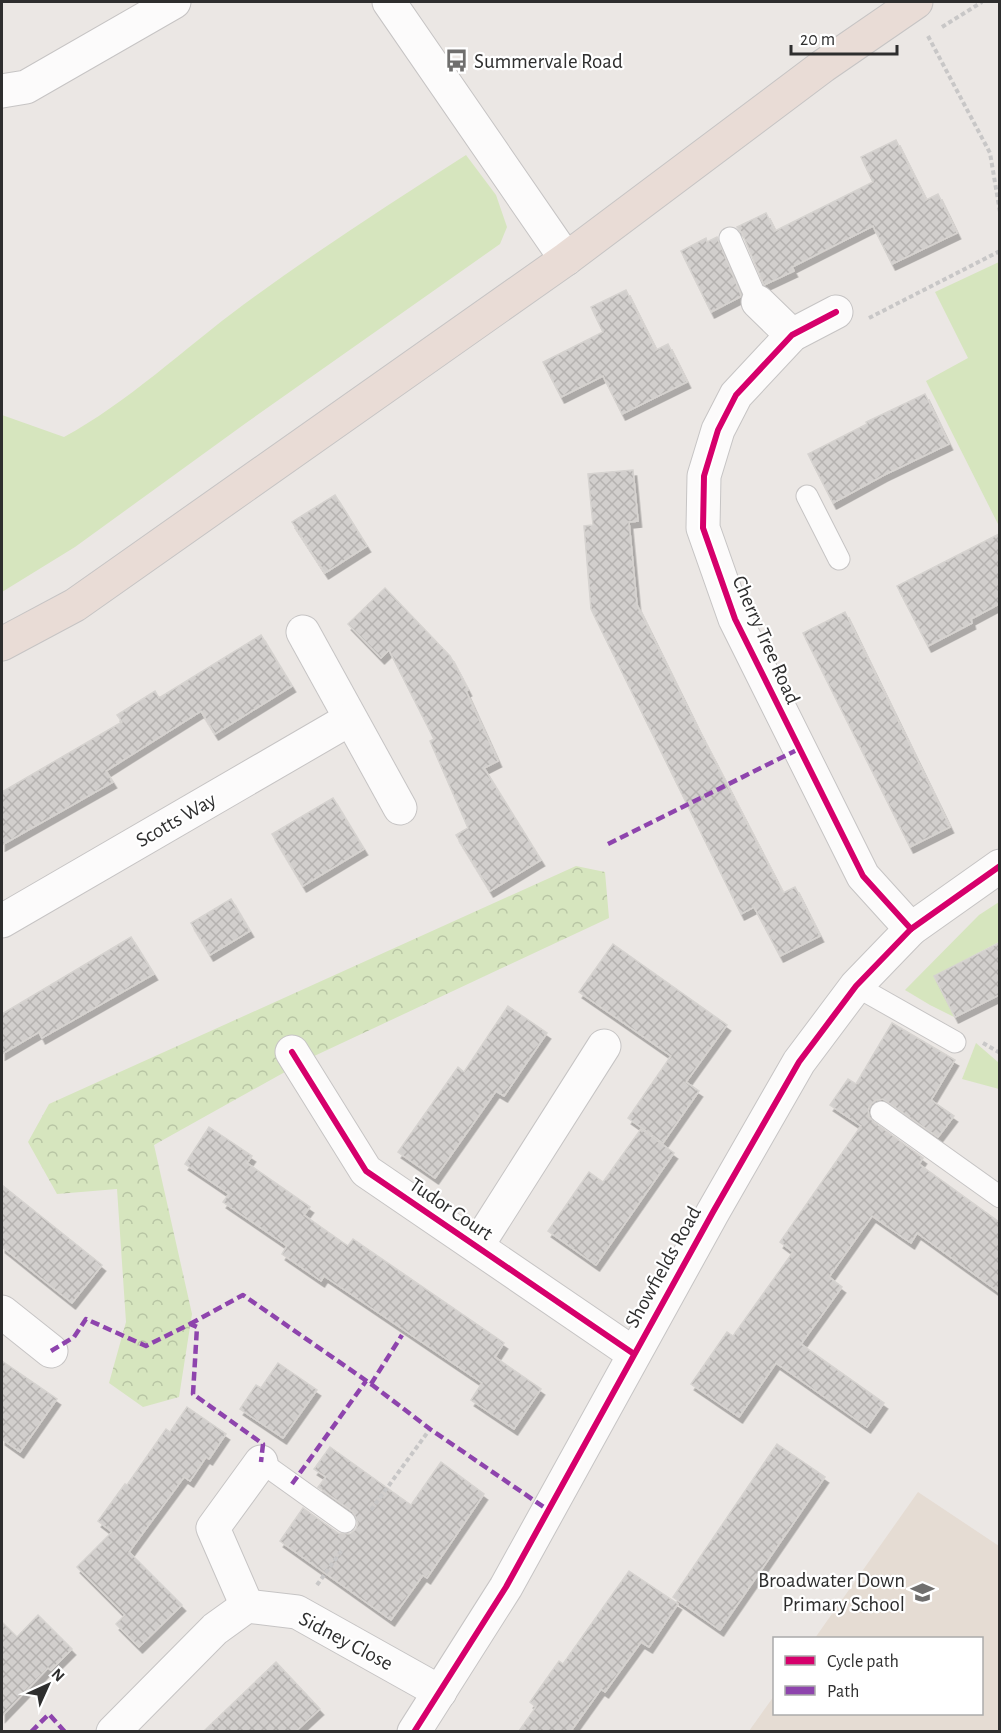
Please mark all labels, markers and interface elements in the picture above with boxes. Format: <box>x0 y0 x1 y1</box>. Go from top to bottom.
scale bar <box>791 18 898 56</box>
text: 20 m <box>800 31 835 49</box>
bus stop icon: Summervale Road <box>443 48 469 74</box>
place label: Summervale Road <box>474 51 623 72</box>
street label: Cherry Tree Road <box>728 573 804 707</box>
street label: Scotts Way <box>132 789 220 851</box>
street label: Tudor Court <box>406 1174 497 1245</box>
street label: Showfields Road <box>621 1203 705 1331</box>
place label: Broadwater Down Primary School <box>758 1570 905 1615</box>
school or university icon: Broadwater Down Primary School <box>910 1579 936 1605</box>
street label: Sidney Close <box>296 1608 396 1674</box>
legend <box>773 1637 983 1715</box>
text: Cycle path <box>827 1653 899 1671</box>
north arrow <box>18 1655 78 1715</box>
text: N <box>48 1666 67 1685</box>
text: Path <box>827 1683 859 1701</box>

